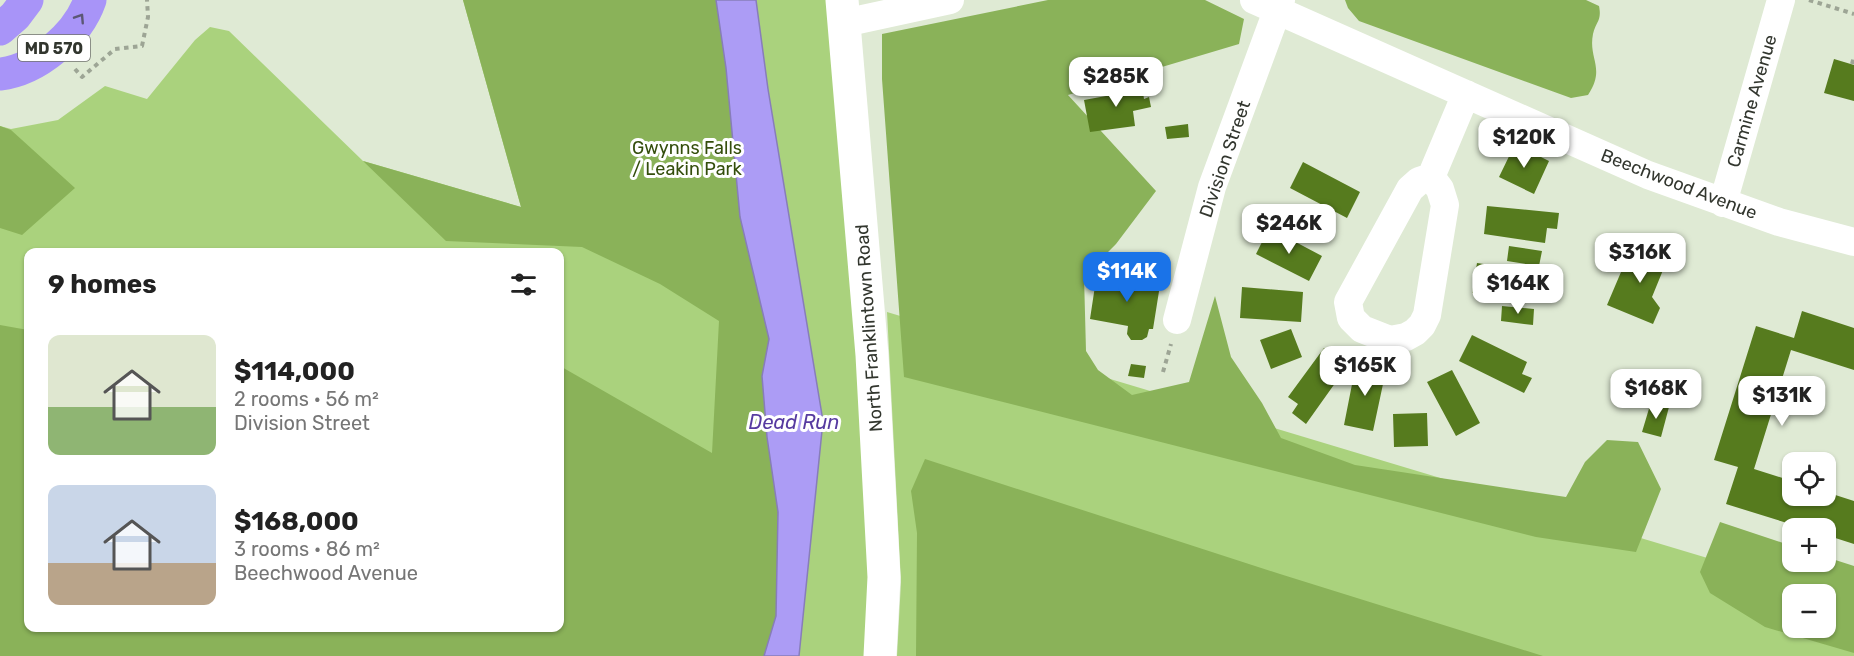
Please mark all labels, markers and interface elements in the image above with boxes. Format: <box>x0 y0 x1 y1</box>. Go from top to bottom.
one-way arrow <box>73 14 84 25</box>
street label: Carmine Avenue <box>1723 32 1781 170</box>
road number: MD 570 <box>18 35 90 61</box>
pin: $285K <box>1074 57 1158 108</box>
text: $285K <box>1083 64 1149 88</box>
street label: Division Street <box>1195 98 1255 220</box>
pin: $120K <box>1482 118 1566 169</box>
text: $120K <box>1492 125 1556 149</box>
park label: Gwynns Falls / Leakin Park <box>632 137 742 180</box>
street label: Beechwood Avenue <box>1598 144 1760 224</box>
pin: $246K <box>1247 204 1331 255</box>
text: $246K <box>1256 211 1322 235</box>
street label: North Franklintown Road <box>851 223 887 433</box>
pin: $316K <box>1598 233 1682 284</box>
text: $316K <box>1609 240 1671 264</box>
pin: $114K <box>1085 252 1169 303</box>
text: $114K <box>1097 259 1157 283</box>
pin: $164K <box>1476 264 1560 315</box>
icon: filters <box>507 268 540 301</box>
text: 9 homes <box>48 269 157 300</box>
text: $164K <box>1486 271 1550 295</box>
pin: $165K <box>1323 346 1407 397</box>
text: $165K <box>1334 353 1396 377</box>
text: $114,000 <box>234 356 355 387</box>
icon: home <box>96 359 168 431</box>
pin: $168K <box>1614 369 1698 420</box>
text: $168K <box>1624 376 1688 400</box>
pin: $131K <box>1740 376 1824 427</box>
text: $131K <box>1752 383 1812 407</box>
text: 2 rooms · 56 m² <box>234 387 379 411</box>
water label: Dead Run <box>749 410 839 434</box>
text: Division Street <box>234 411 370 435</box>
map controls <box>1782 452 1836 638</box>
button: locate <box>1782 452 1836 506</box>
text: $168,000 <box>234 506 359 537</box>
icon: home <box>96 509 168 581</box>
button: + <box>1782 518 1836 572</box>
text: 3 rooms · 86 m² <box>234 537 380 561</box>
text: Beechwood Avenue <box>234 561 418 585</box>
button: − <box>1782 584 1836 638</box>

